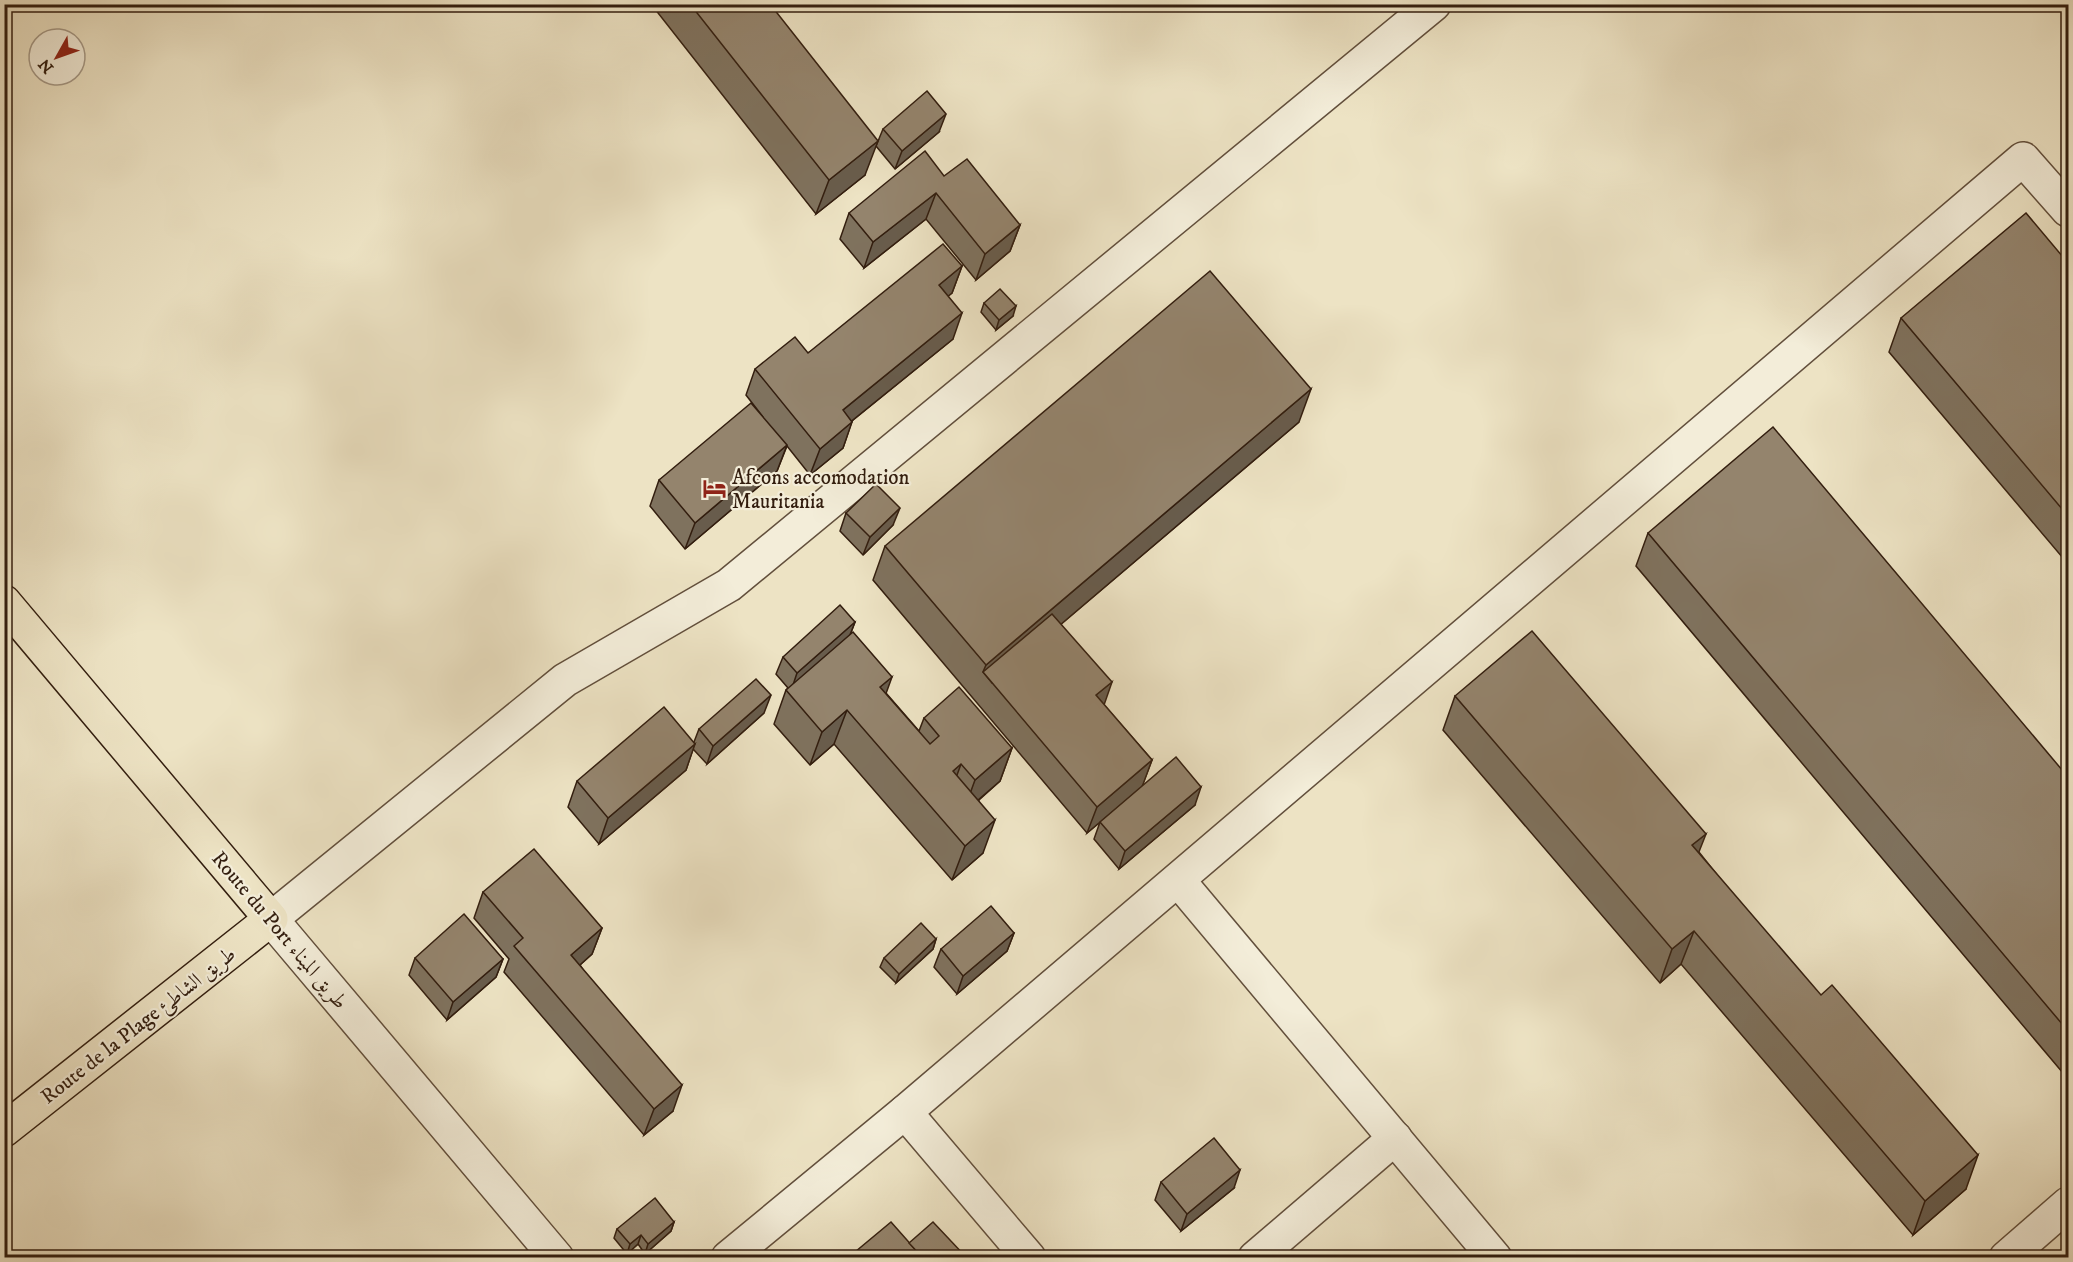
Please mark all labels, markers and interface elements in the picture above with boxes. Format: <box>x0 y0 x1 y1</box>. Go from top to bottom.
north arrow <box>27 27 87 87</box>
text: N <box>34 55 58 77</box>
place label: Afcons accomodation Mauritania <box>732 465 910 515</box>
hotel icon: Afcons accomodation Mauritania <box>701 476 727 502</box>
street label: Route du Port طريق الميناء <box>206 846 353 1015</box>
street label: Route de la Plage طريق الشاطئ <box>36 942 241 1110</box>

